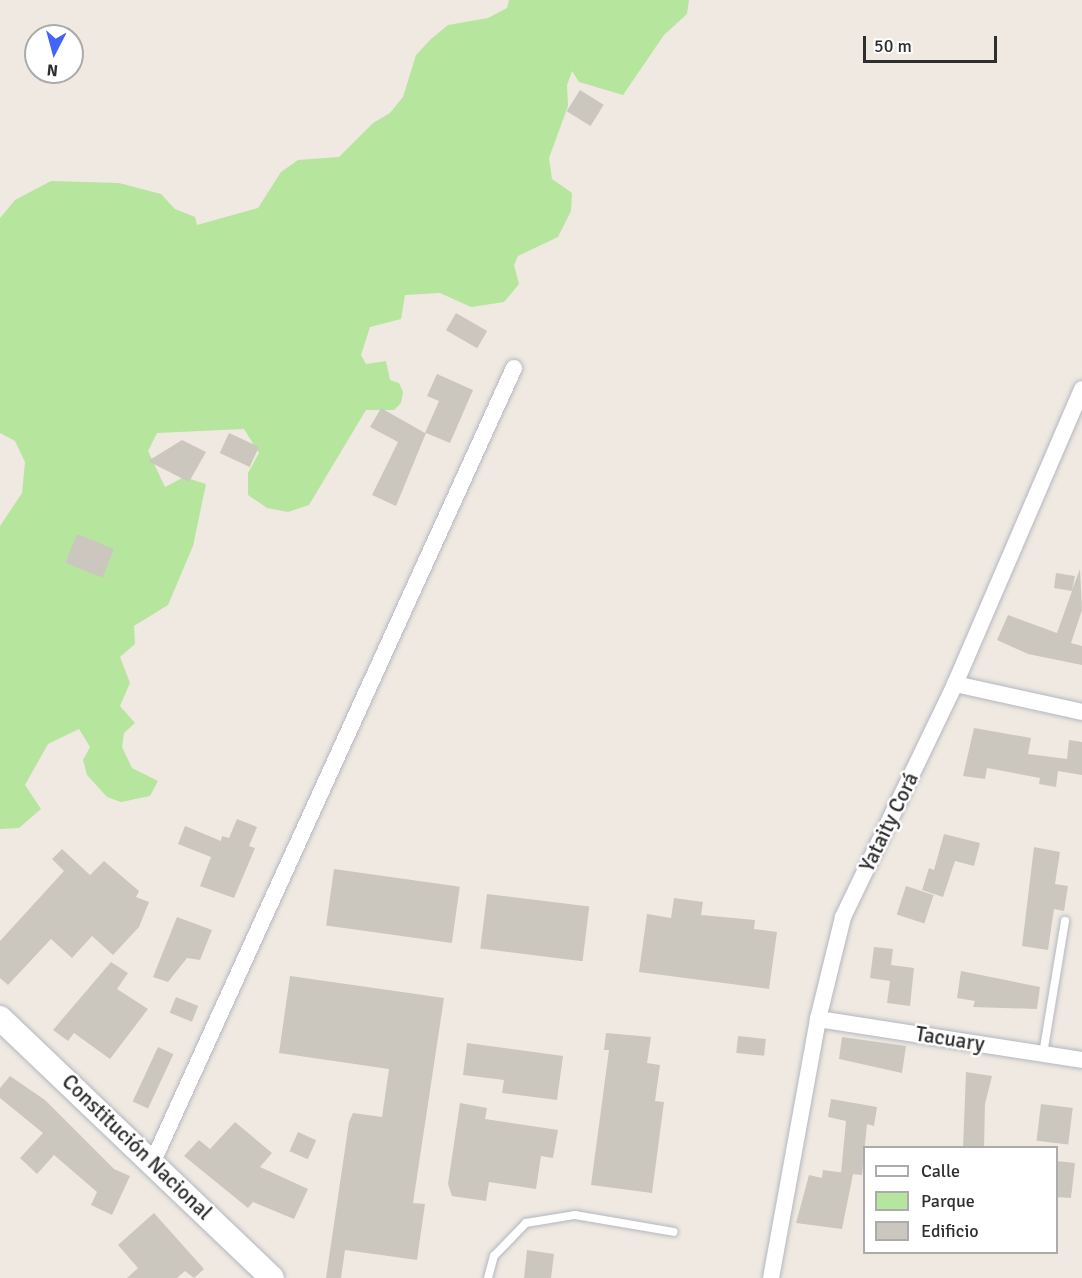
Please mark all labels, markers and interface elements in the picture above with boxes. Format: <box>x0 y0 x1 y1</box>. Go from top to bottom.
north arrow <box>24 24 84 84</box>
scale bar <box>866 24 1000 62</box>
text: 50 m <box>874 35 912 57</box>
text: N <box>46 59 59 80</box>
street label: Yataity Corá <box>854 768 924 876</box>
street label: Tacuary <box>914 1021 986 1057</box>
street label: Constitución Nacional <box>57 1069 217 1225</box>
legend <box>863 1146 1058 1254</box>
text: Calle <box>921 1160 960 1182</box>
text: Parque <box>921 1190 975 1212</box>
text: Edificio <box>921 1220 979 1242</box>

